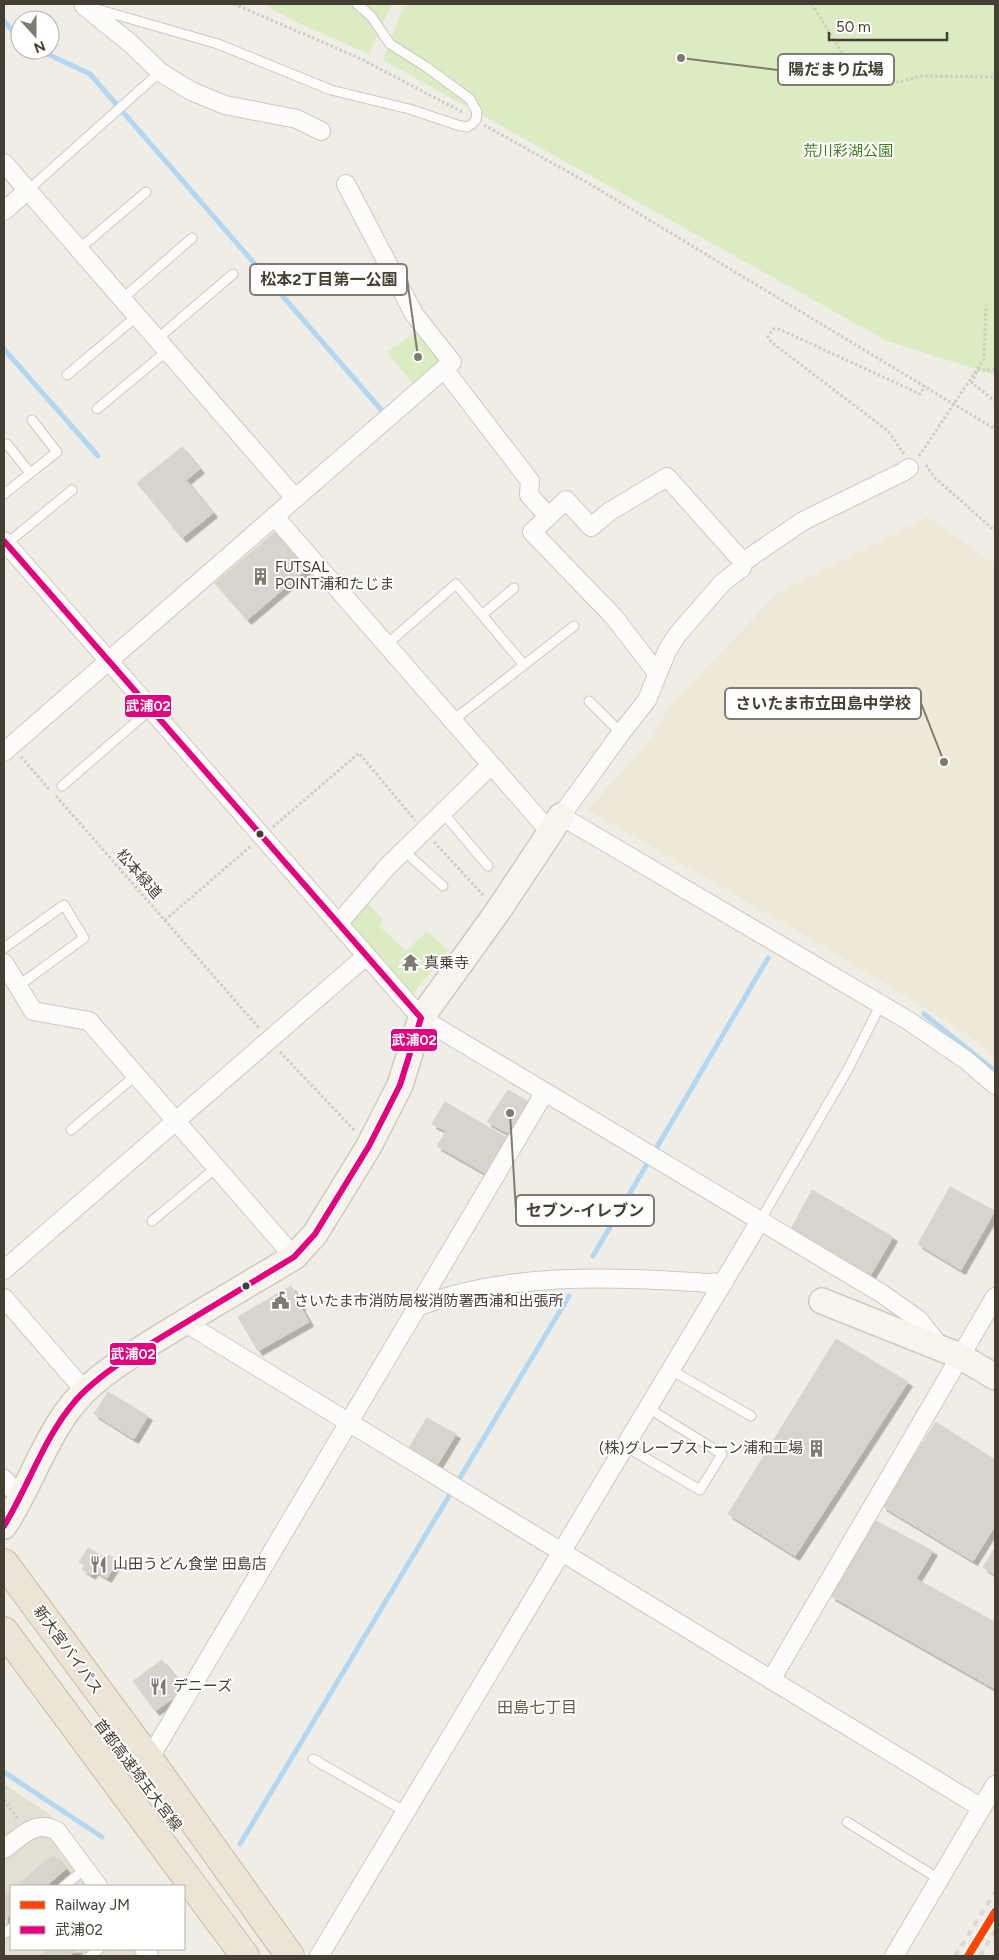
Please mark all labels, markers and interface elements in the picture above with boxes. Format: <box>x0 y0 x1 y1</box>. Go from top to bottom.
north arrow <box>10 10 60 60</box>
scale bar <box>829 10 946 42</box>
text: 50 m <box>836 18 871 36</box>
text: N <box>31 37 48 57</box>
callout: 陽だまり広場 <box>778 54 894 85</box>
text: 陽だまり広場 <box>788 60 884 79</box>
park label: 荒川彩湖公園 <box>803 142 893 160</box>
callout: 松本2丁目第一公園 <box>250 264 407 295</box>
text: 松本2丁目第一公園 <box>260 270 398 289</box>
place label: FUTSAL POINT浦和たじま <box>275 558 394 593</box>
building icon: FUTSAL POINT浦和たじま <box>251 566 271 586</box>
callout: さいたま市立田島中学校 <box>725 688 921 719</box>
line badge: 武浦02 <box>124 694 172 718</box>
text: さいたま市立田島中学校 <box>735 694 911 713</box>
text: 武浦02 <box>125 698 171 715</box>
unlabelled marker <box>255 829 265 839</box>
street label: 松本緑道 <box>113 845 165 903</box>
temple icon: 真乗寺 <box>400 953 420 973</box>
place label: 真乗寺 <box>424 954 469 972</box>
line badge: 武浦02 <box>390 1028 438 1052</box>
text: 武浦02 <box>391 1032 437 1049</box>
callout: セブン-イレブン <box>516 1195 654 1226</box>
text: セブン-イレブン <box>526 1201 644 1220</box>
unlabelled marker <box>241 1281 251 1291</box>
public building icon: さいたま市消防局桜消防署西浦和出張所 <box>270 1291 290 1311</box>
place label: さいたま市消防局桜消防署西浦和出張所 <box>294 1292 564 1310</box>
line badge: 武浦02 <box>109 1342 157 1366</box>
text: 武浦02 <box>110 1346 156 1363</box>
building icon: (株)グレープストーン浦和工場 <box>807 1438 827 1458</box>
place label: (株)グレープストーン浦和工場 <box>599 1439 803 1457</box>
restaurant icon: 山田うどん食堂 田島店 <box>89 1554 109 1574</box>
place label: 山田うどん食堂 田島店 <box>113 1555 267 1573</box>
street label: 新大宮バイパス <box>30 1602 106 1698</box>
restaurant icon: デニーズ <box>149 1676 169 1696</box>
place label: デニーズ <box>173 1677 232 1695</box>
district label: 田島七丁目 <box>497 1698 577 1717</box>
street label: 首都高速埼玉大宮線 <box>90 1716 186 1834</box>
legend <box>10 1885 185 1950</box>
text: Railway JM <box>55 1896 130 1914</box>
text: 武浦02 <box>55 1921 103 1939</box>

